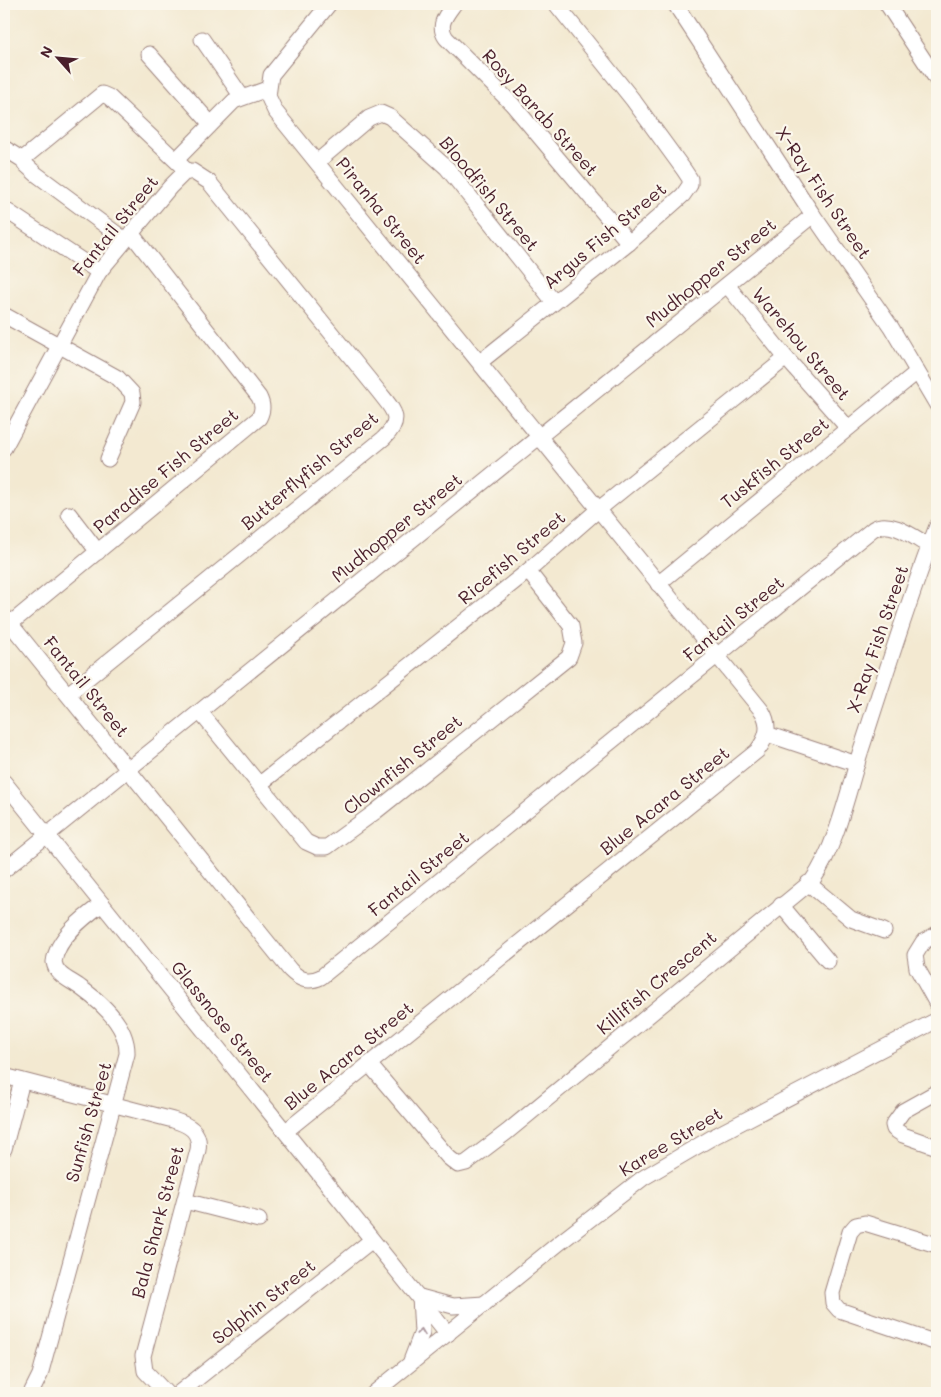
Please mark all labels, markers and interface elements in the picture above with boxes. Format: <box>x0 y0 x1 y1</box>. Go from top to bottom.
north arrow <box>32 32 82 82</box>
text: N <box>35 43 57 61</box>
street label: Rosy Barab Street <box>477 44 604 181</box>
street label: X-Ray Fish Street <box>771 121 877 263</box>
street label: Bloodfish Street <box>435 131 545 256</box>
street label: Piranha Street <box>331 152 432 269</box>
street label: Fantail Street <box>67 170 163 281</box>
street label: Argus Fish Street <box>538 177 671 294</box>
street label: Mudhopper Street <box>640 212 781 332</box>
street label: Warehou Street <box>747 282 856 405</box>
street label: Paradise Fish Street <box>88 402 243 538</box>
street label: Butterflyfish Street <box>236 406 383 535</box>
street label: Tuskfish Street <box>715 411 833 513</box>
street label: Mudhopper Street <box>326 467 467 587</box>
street label: Ricefish Street <box>453 505 570 609</box>
street label: X-Ray Fish Street <box>840 561 914 716</box>
street label: Fantail Street <box>678 570 789 666</box>
street label: Fantail Street <box>39 631 135 742</box>
street label: Clownfish Street <box>338 709 467 820</box>
street label: Blue Acara Street <box>595 741 734 860</box>
street label: Fantail Street <box>363 825 474 921</box>
street label: Killifish Crescent <box>591 925 721 1039</box>
street label: Glassnose Street <box>166 955 279 1087</box>
street label: Blue Acara Street <box>279 996 418 1115</box>
street label: Sunfish Street <box>59 1059 117 1185</box>
street label: Karee Street <box>614 1101 727 1181</box>
street label: Bala Shark Street <box>125 1143 189 1301</box>
street label: Solphin Street <box>207 1253 320 1349</box>
one-way arrow <box>415 1328 426 1336</box>

